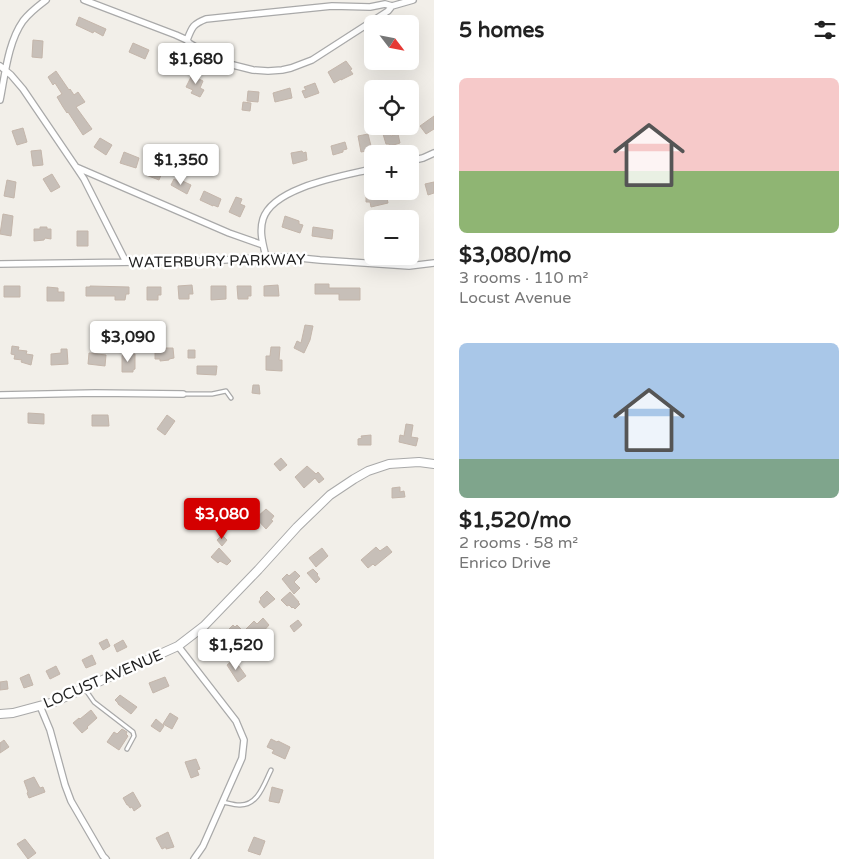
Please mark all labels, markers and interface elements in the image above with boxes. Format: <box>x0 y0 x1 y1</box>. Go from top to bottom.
north arrow <box>364 15 419 70</box>
map controls <box>364 15 419 265</box>
icon: filters <box>811 16 839 44</box>
text: 5 homes <box>459 18 544 43</box>
pin: $1,680 <box>155 42 237 85</box>
text: $1,680 <box>169 49 223 69</box>
button: locate <box>364 80 419 135</box>
icon: home <box>604 110 694 200</box>
pin: $1,350 <box>140 144 222 186</box>
button: + <box>364 145 419 200</box>
text: $1,350 <box>154 150 208 170</box>
button: − <box>364 210 419 265</box>
text: $3,080/mo <box>459 243 571 268</box>
street label: WATERBURY PARKWAY <box>128 250 306 272</box>
text: 3 rooms · 110 m² <box>459 268 588 288</box>
text: Locust Avenue <box>459 288 571 308</box>
pin: $3,090 <box>87 320 169 363</box>
text: $3,090 <box>101 327 155 347</box>
icon: home <box>604 375 694 465</box>
pin: $3,080 <box>181 498 263 540</box>
text: $3,080 <box>195 504 249 524</box>
text: $1,520/mo <box>459 508 571 533</box>
text: 2 rooms · 58 m² <box>459 533 578 553</box>
text: Enrico Drive <box>459 553 551 573</box>
pin: $1,520 <box>195 628 277 671</box>
text: $1,520 <box>209 635 263 655</box>
street label: LOCUST AVENUE <box>41 646 165 712</box>

